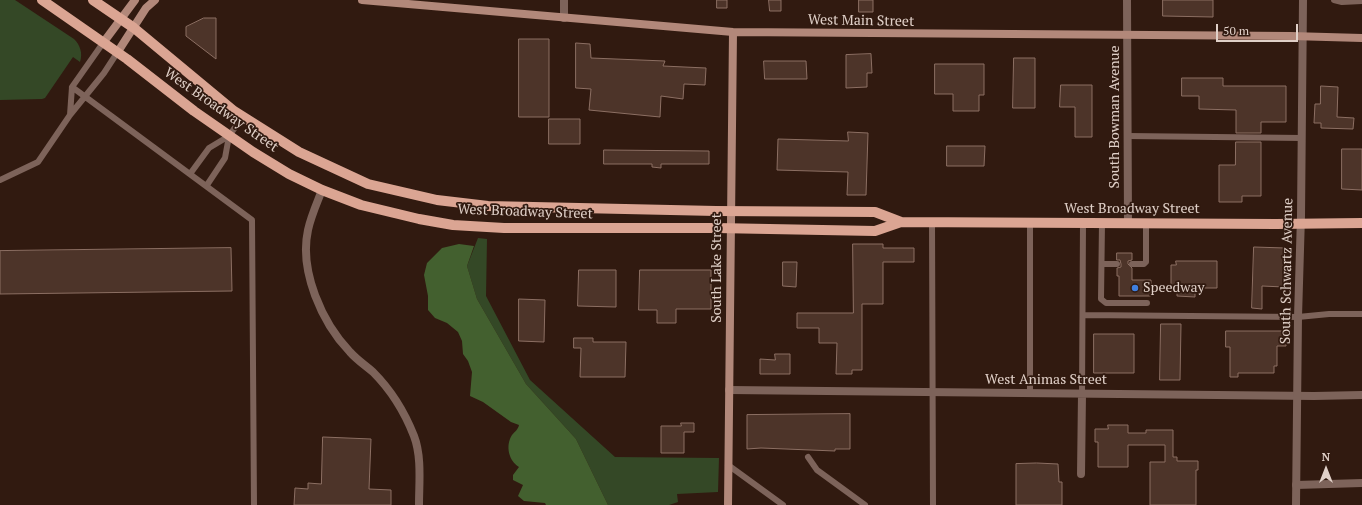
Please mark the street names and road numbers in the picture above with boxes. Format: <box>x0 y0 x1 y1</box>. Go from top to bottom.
street label: West Main Street <box>808 12 914 30</box>
street label: South Bowman Avenue <box>1107 45 1123 189</box>
street label: West Broadway Street <box>161 64 281 156</box>
street label: South Schwartz Avenue <box>1277 198 1297 344</box>
street label: West Broadway Street <box>457 201 593 223</box>
street label: West Broadway Street <box>1064 201 1200 217</box>
street label: South Lake Street <box>709 213 725 323</box>
street label: West Animas Street <box>985 372 1107 388</box>

